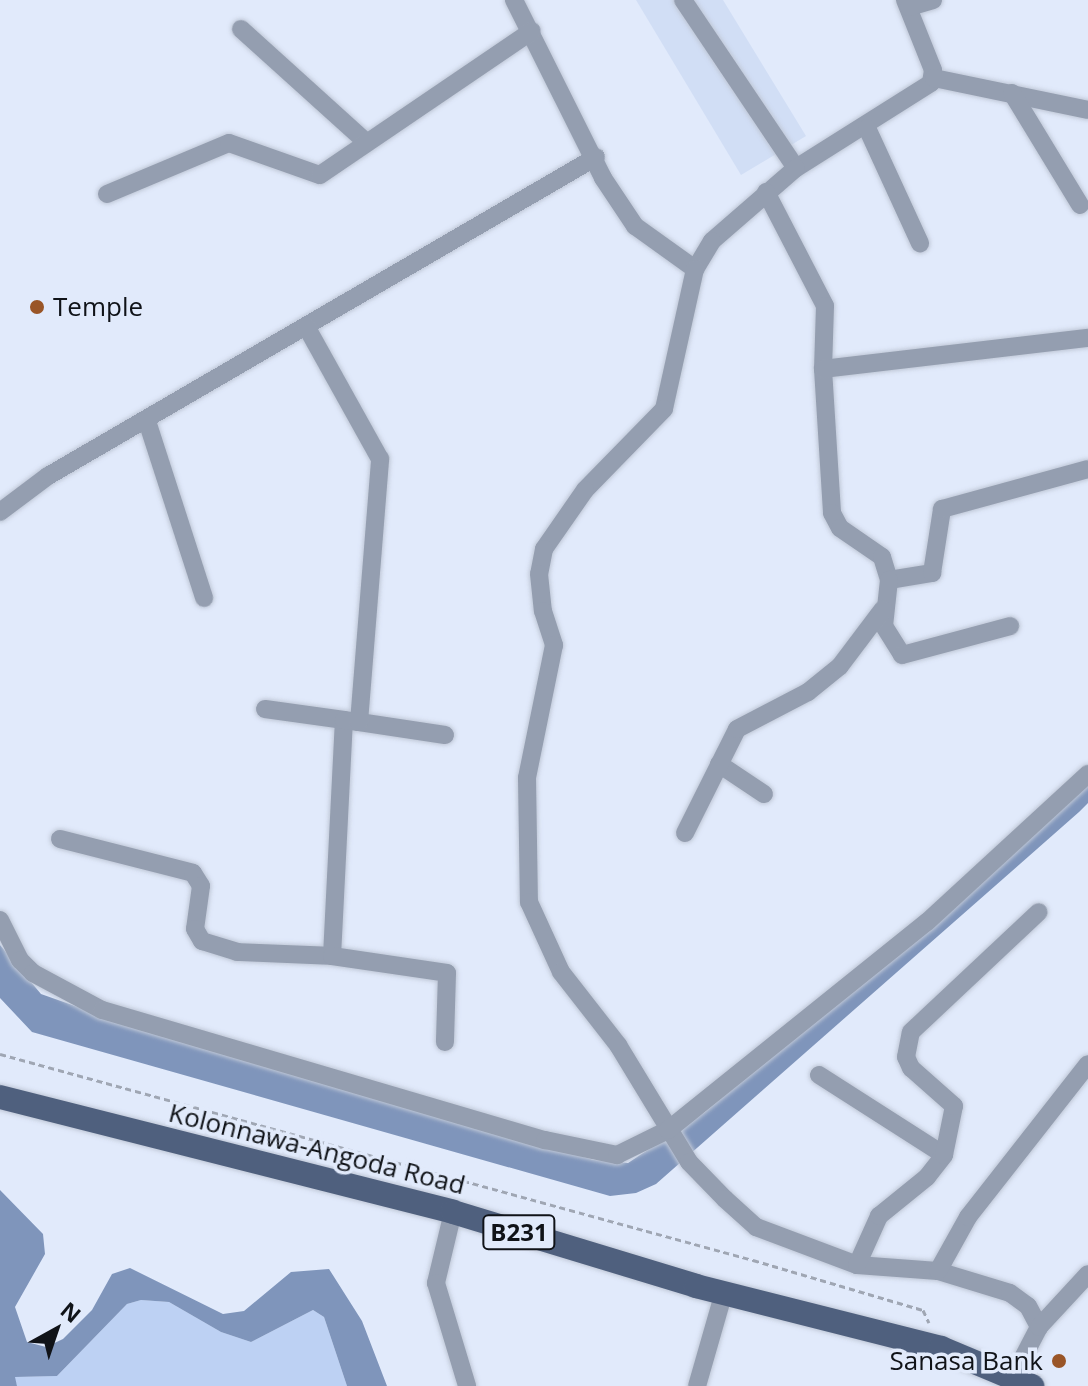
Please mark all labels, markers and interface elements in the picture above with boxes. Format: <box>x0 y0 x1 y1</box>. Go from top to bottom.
place label: Temple <box>53 291 143 323</box>
marker: Temple <box>28 298 46 316</box>
street label: Kolonnawa-Angoda Road <box>166 1097 468 1201</box>
road number: B231 <box>481 1212 557 1252</box>
north arrow <box>16 1290 96 1370</box>
text: N <box>55 1294 88 1329</box>
place label: Sanasa Bank <box>889 1345 1043 1377</box>
marker: Sanasa Bank <box>1050 1352 1068 1370</box>

